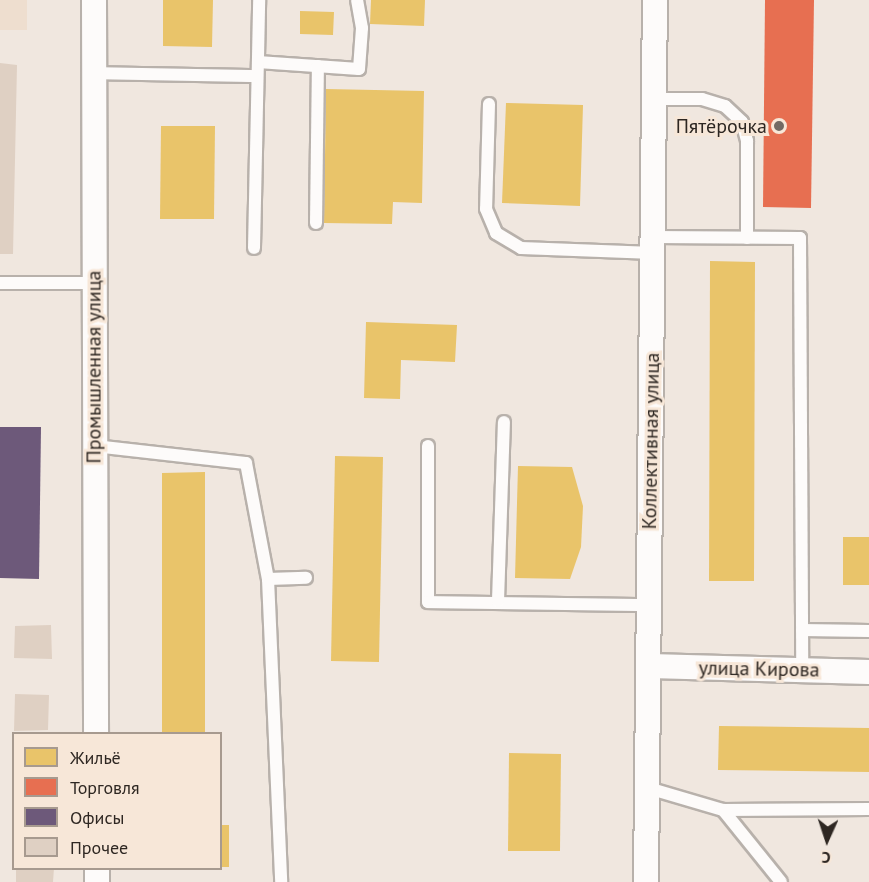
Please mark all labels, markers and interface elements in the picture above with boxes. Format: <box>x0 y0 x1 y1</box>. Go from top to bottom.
place label: Пятёрочка <box>676 114 767 138</box>
marker: Пятёрочка <box>772 119 786 133</box>
street label: Промышленная улица <box>82 270 106 464</box>
street label: Коллективная улица <box>637 352 665 530</box>
street label: улица Кирова <box>698 656 820 682</box>
legend <box>12 732 222 870</box>
text: Жильё <box>70 746 121 769</box>
text: Торговля <box>70 776 140 799</box>
text: Офисы <box>70 806 124 829</box>
north arrow <box>797 810 857 870</box>
text: Прочее <box>70 836 128 859</box>
text: С <box>821 848 831 868</box>

